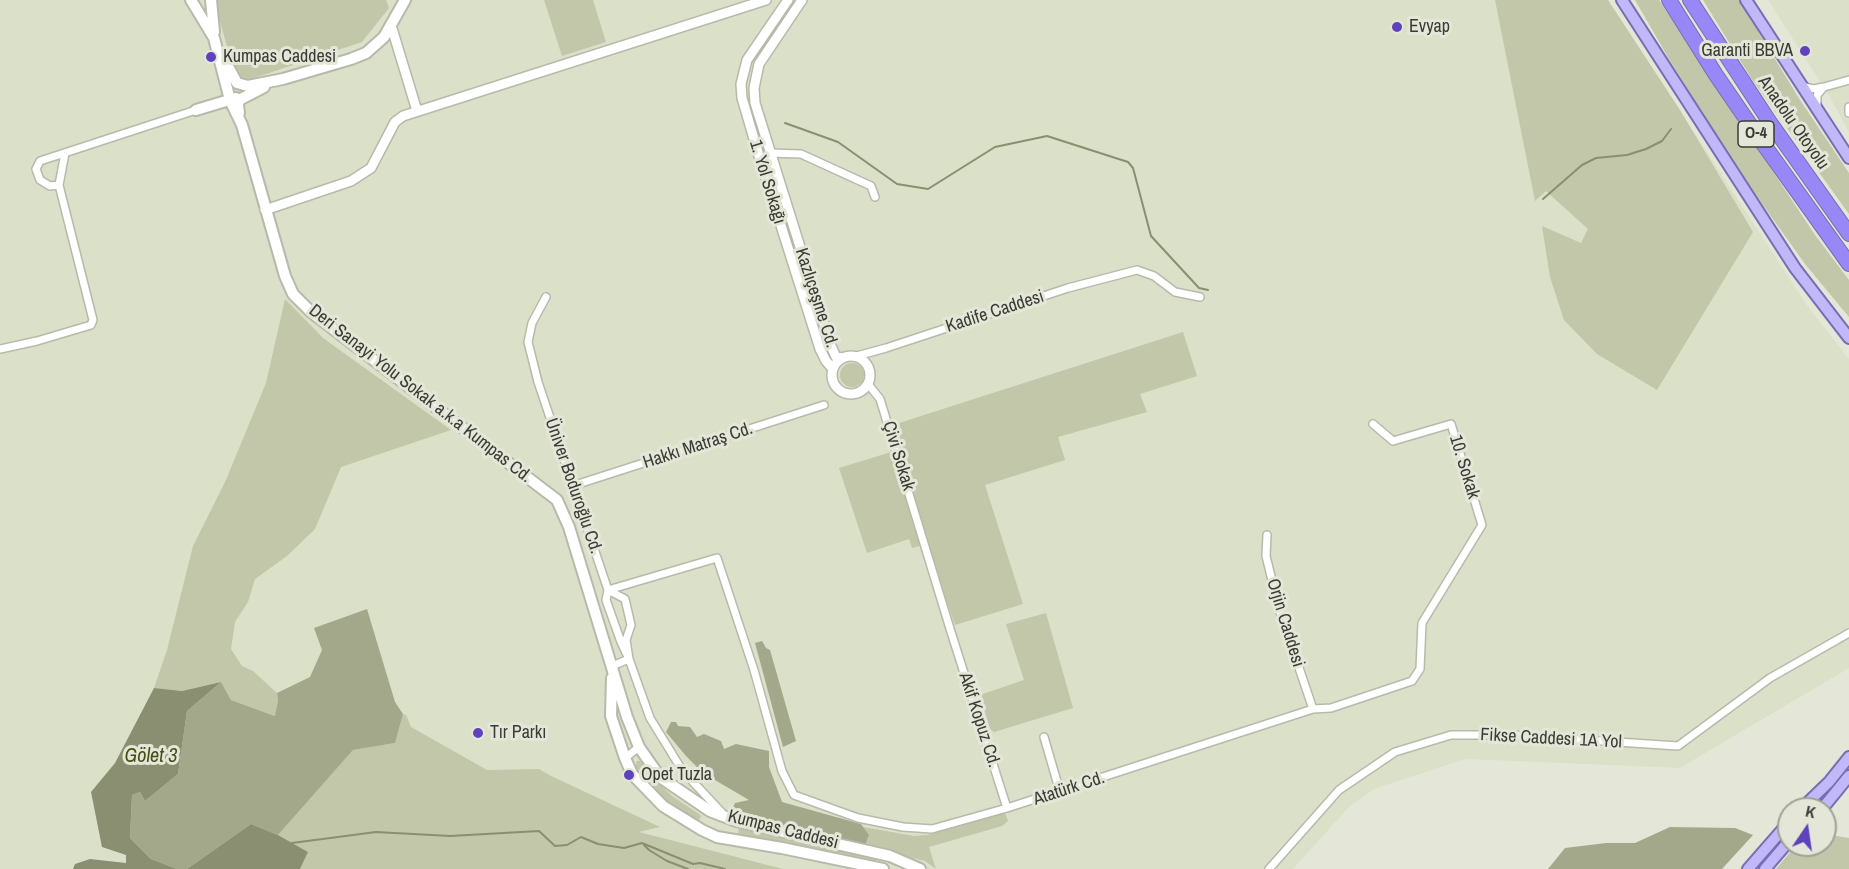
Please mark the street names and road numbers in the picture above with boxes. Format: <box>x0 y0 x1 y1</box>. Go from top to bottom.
street label: Anadolu Otoyolu <box>1753 72 1833 174</box>
road number: O-4 <box>1738 121 1774 147</box>
street label: 1. Yol Sokağı <box>744 137 790 227</box>
street label: Kazlıçeşme Cd. <box>790 246 842 350</box>
street label: Kadife Caddesi <box>943 286 1047 338</box>
street label: Deri Sanayi Yolu Sokak a.k.a Kumpas Cd. <box>304 300 536 488</box>
street label: Üniver Boduroğlu Cd. <box>540 415 606 557</box>
street label: Hakkı Matraş Cd. <box>640 418 756 474</box>
street label: Çivi Sokak <box>877 419 919 493</box>
street label: 10. Sokak <box>1444 432 1484 502</box>
street label: Orjin Caddesi <box>1261 576 1309 670</box>
street label: Akif Kopuz Cd. <box>954 670 1004 770</box>
street label: Fikse Caddesi 1A Yol <box>1480 725 1622 753</box>
street label: Atatürk Cd. <box>1031 767 1107 811</box>
street label: Kumpas Caddesi <box>725 806 841 854</box>

